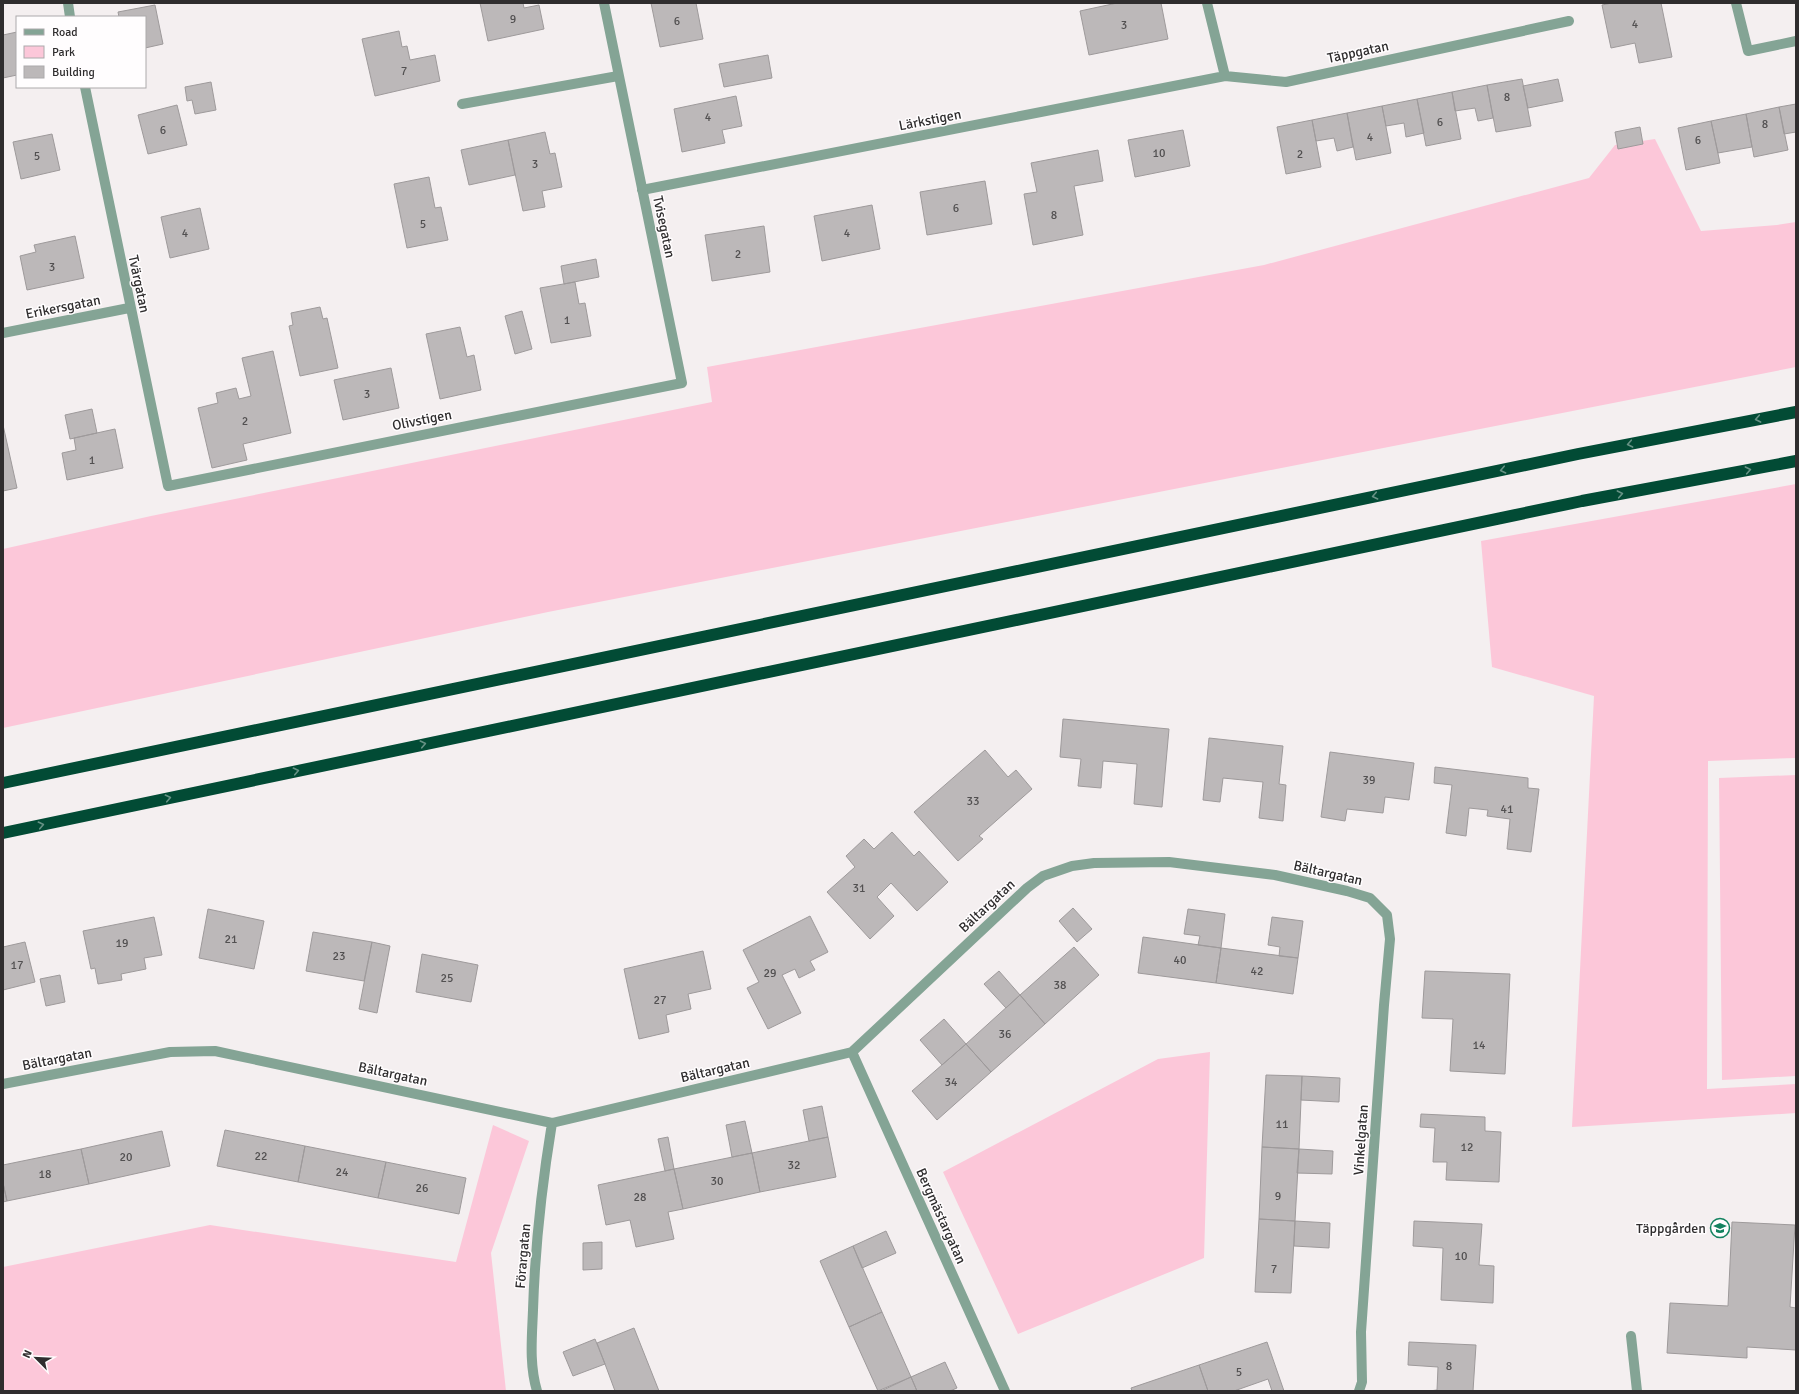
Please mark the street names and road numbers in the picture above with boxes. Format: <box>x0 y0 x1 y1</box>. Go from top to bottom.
street label: Täppgatan <box>1326 37 1390 67</box>
street label: Lärkstigen <box>897 106 963 134</box>
street label: Tvisegatan <box>649 194 679 260</box>
street label: Tvärgatan <box>125 254 153 314</box>
street label: Erikersgatan <box>24 291 102 323</box>
street label: Olivstigen <box>391 406 453 434</box>
street label: Bältargatan <box>1292 857 1364 889</box>
street label: Bältargatan <box>955 876 1019 936</box>
street label: Bältargatan <box>21 1044 93 1074</box>
street label: Bältargatan <box>679 1054 751 1086</box>
street label: Bältargatan <box>357 1058 429 1090</box>
street label: Vinkelgatan <box>1350 1104 1372 1176</box>
street label: Bergmästargatan <box>912 1165 970 1267</box>
street label: Förargatan <box>512 1223 534 1289</box>

